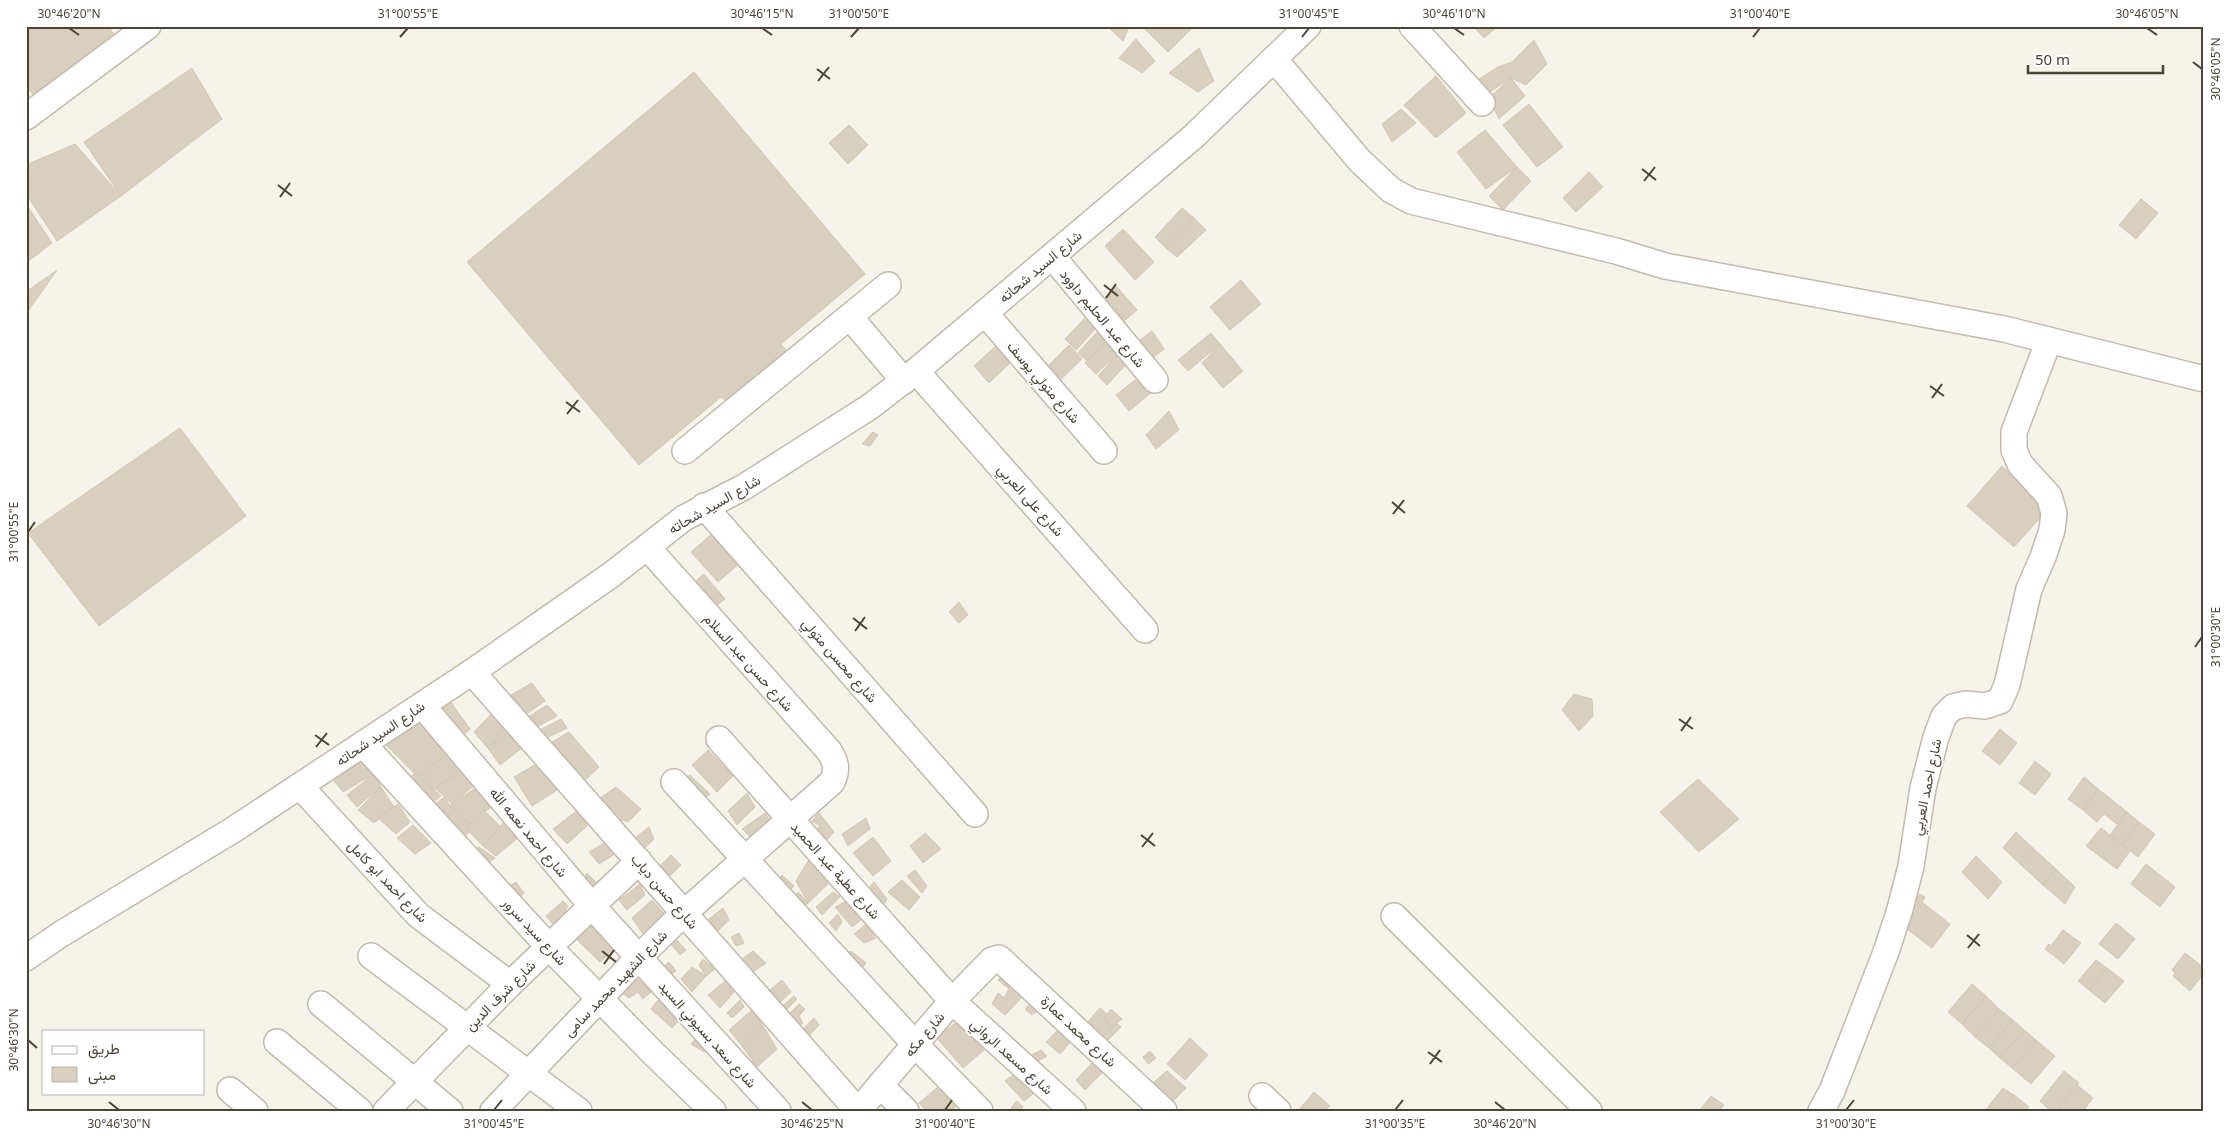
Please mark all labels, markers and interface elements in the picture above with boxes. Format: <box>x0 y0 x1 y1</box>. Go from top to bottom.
text: 30°46'20"N <box>37 5 101 22</box>
text: 31°00'55"E <box>378 5 438 22</box>
text: 30°46'15"N <box>730 5 794 22</box>
text: 31°00'50"E <box>829 5 889 22</box>
text: 31°00'45"E <box>1279 5 1339 22</box>
text: 30°46'10"N <box>1422 5 1486 22</box>
text: 31°00'40"E <box>1730 5 1790 22</box>
text: 30°46'05"N <box>2115 5 2179 22</box>
text: 30°46'05"N <box>2207 37 2224 101</box>
scale bar <box>2028 42 2162 74</box>
text: 50 m <box>2035 49 2070 69</box>
street label: شارع السيد شحاته <box>994 226 1087 308</box>
street label: شارع عبد الحليم داوود <box>1055 265 1150 373</box>
street label: شارع متولي يوسف <box>1001 337 1085 429</box>
street label: شارع على العربي <box>991 460 1069 542</box>
street label: شارع السيد شحاته <box>665 470 764 540</box>
text: 31°00'55"E <box>5 502 22 562</box>
text: 31°00'30"E <box>2207 607 2224 667</box>
street label: شارع حسن عبد السلام <box>698 609 798 716</box>
street label: شارع محسن متولي <box>796 614 882 708</box>
street label: شارع السيد شحاته <box>332 696 429 771</box>
street label: شارع احمد العربي <box>1906 737 1948 838</box>
street label: شارع احمد نعمه الله <box>484 783 572 882</box>
street label: شارع عطية عبد الحميد <box>786 817 885 924</box>
street label: شارع احمد ابو كامل <box>342 836 432 928</box>
street label: شارع حسن دياب <box>626 849 703 934</box>
street label: شارع سيد سرور <box>496 892 571 970</box>
street label: شارع الشهيد محمد سامى <box>559 925 672 1042</box>
street label: شارع شرف الدين <box>460 955 541 1036</box>
street label: شارع سعد بسيوني السيد <box>652 976 761 1094</box>
street label: شارع محمد عمارة <box>1036 991 1121 1073</box>
street label: شارع مكه <box>899 1007 950 1062</box>
text: 30°46'30"N <box>5 1008 22 1072</box>
street label: شارع مسعد الرواني <box>965 1014 1057 1100</box>
legend <box>42 1030 205 1094</box>
text: طريق <box>88 1038 120 1059</box>
text: مبنى <box>88 1064 116 1085</box>
text: 30°46'30"N <box>87 1115 151 1132</box>
text: 31°00'45"E <box>464 1115 524 1132</box>
text: 30°46'25"N <box>780 1115 844 1132</box>
text: 31°00'40"E <box>915 1115 975 1132</box>
text: 31°00'35"E <box>1365 1115 1425 1132</box>
text: 30°46'20"N <box>1473 1115 1537 1132</box>
text: 31°00'30"E <box>1816 1115 1876 1132</box>

